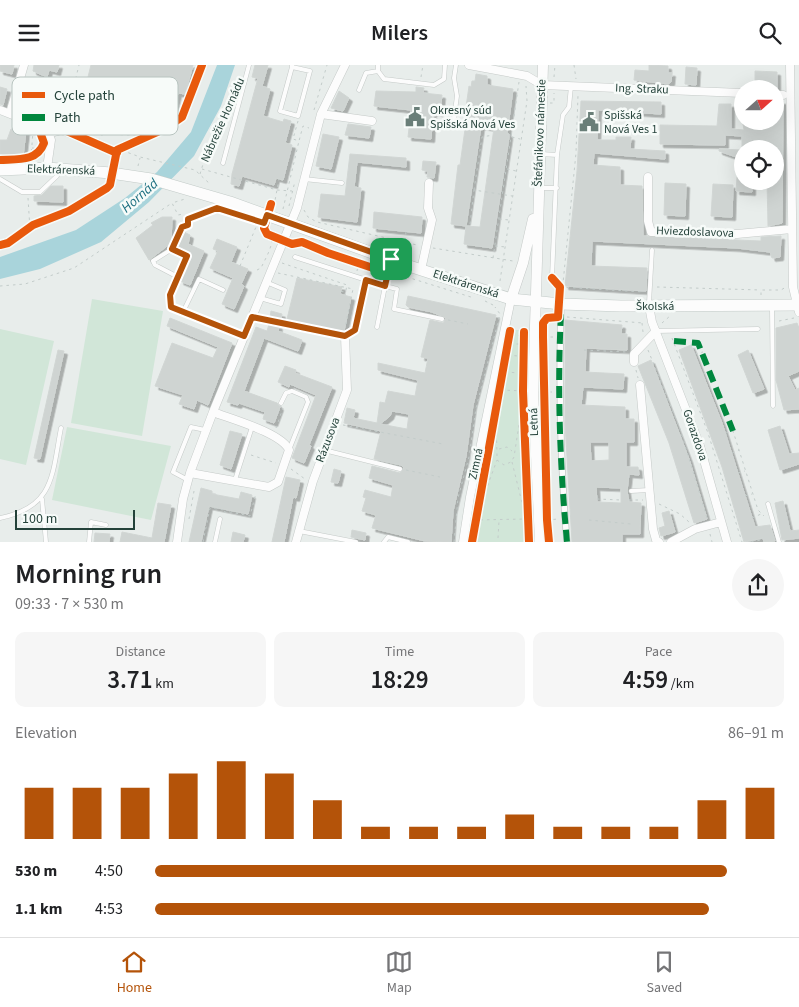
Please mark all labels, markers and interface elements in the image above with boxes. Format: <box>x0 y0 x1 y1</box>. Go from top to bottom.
text: Milers <box>371 17 428 49</box>
icon: menu <box>15 19 43 47</box>
icon: search <box>756 19 784 47</box>
street label: Nábrežie Hornádu <box>197 75 249 165</box>
legend <box>12 77 178 135</box>
street label: Štefánikovo námestie <box>530 79 550 187</box>
street label: Ing. Straku <box>615 80 669 98</box>
north arrow <box>734 80 784 130</box>
map controls <box>734 80 784 190</box>
text: Cycle path <box>54 86 115 106</box>
place label: Okresný súd Spišská Nová Ves <box>430 102 515 133</box>
public building icon: Okresný súd Spišská Nová Ves <box>404 106 426 128</box>
place label: Spišská Nová Ves 1 <box>604 107 657 138</box>
text: Path <box>54 108 81 128</box>
public building icon: Spišská Nová Ves 1 <box>578 111 600 133</box>
button: locate <box>734 140 784 190</box>
street label: Elektrárenská <box>26 160 96 180</box>
water label: Hornád <box>117 174 163 218</box>
street label: Hviezdoslavova <box>656 222 734 242</box>
pin <box>370 238 412 280</box>
icon: arrive <box>377 245 405 273</box>
street label: Elektrárenská <box>431 265 501 303</box>
street label: Školská <box>636 298 674 315</box>
street label: Gorazdova <box>678 407 712 463</box>
street label: Letná <box>525 408 543 436</box>
street label: Rázusova <box>312 415 344 465</box>
street label: Zimná <box>464 447 488 481</box>
scale bar <box>15 507 135 530</box>
text: 100 m <box>22 509 57 529</box>
text: Morning run <box>15 554 162 594</box>
button: share <box>732 559 784 611</box>
text: 09:33 · 7 × 530 m <box>15 593 124 615</box>
text: Distance <box>116 642 165 662</box>
text: Time <box>385 642 414 662</box>
text: Pace <box>645 642 672 662</box>
text: 3.71 <box>107 662 153 698</box>
text: 18:29 <box>370 662 429 698</box>
text: 4:59 <box>623 662 668 698</box>
text: km <box>153 674 174 694</box>
text: /km <box>668 674 694 694</box>
text: Elevation <box>15 722 77 744</box>
text: 86–91 m <box>728 722 784 744</box>
text: 530 m <box>15 860 57 882</box>
text: 4:50 <box>95 860 123 882</box>
text: 1.1 km <box>15 898 62 920</box>
text: 4:53 <box>95 898 123 920</box>
tab: Home <box>117 948 152 998</box>
tab: Map <box>385 948 413 998</box>
tab: Saved <box>647 948 682 998</box>

